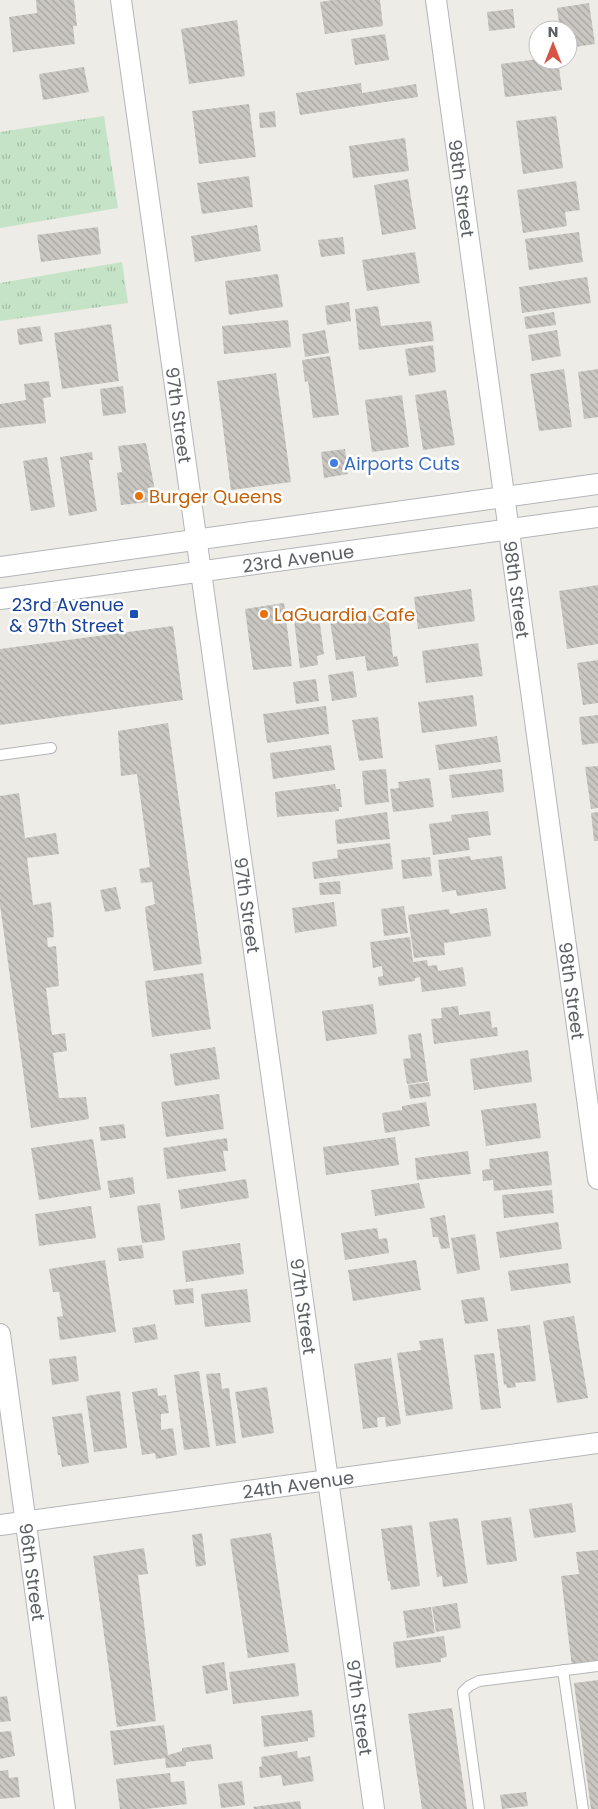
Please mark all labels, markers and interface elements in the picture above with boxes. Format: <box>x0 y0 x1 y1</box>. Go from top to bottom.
north arrow <box>528 20 578 70</box>
text: N <box>548 22 558 42</box>
street label: 98th Street <box>443 138 481 239</box>
street label: 97th Street <box>160 365 198 465</box>
place label: Airports Cuts <box>344 451 460 476</box>
marker: Airports Cuts <box>328 457 340 469</box>
place label: Burger Queens <box>149 484 282 509</box>
marker: Burger Queens <box>133 490 145 502</box>
street label: 23rd Avenue <box>241 538 356 578</box>
street label: 98th Street <box>498 539 536 640</box>
place label: 23rd Avenue & 97th Street <box>9 592 124 638</box>
place label: LaGuardia Cafe <box>274 602 415 627</box>
marker: 23rd Avenue & 97th Street <box>128 608 140 620</box>
marker: LaGuardia Cafe <box>258 608 270 620</box>
street label: 97th Street <box>229 856 267 955</box>
street label: 98th Street <box>553 940 591 1041</box>
street label: 97th Street <box>285 1257 323 1356</box>
street label: 24th Avenue <box>241 1464 356 1504</box>
street label: 96th Street <box>13 1521 52 1622</box>
street label: 97th Street <box>341 1658 379 1757</box>

